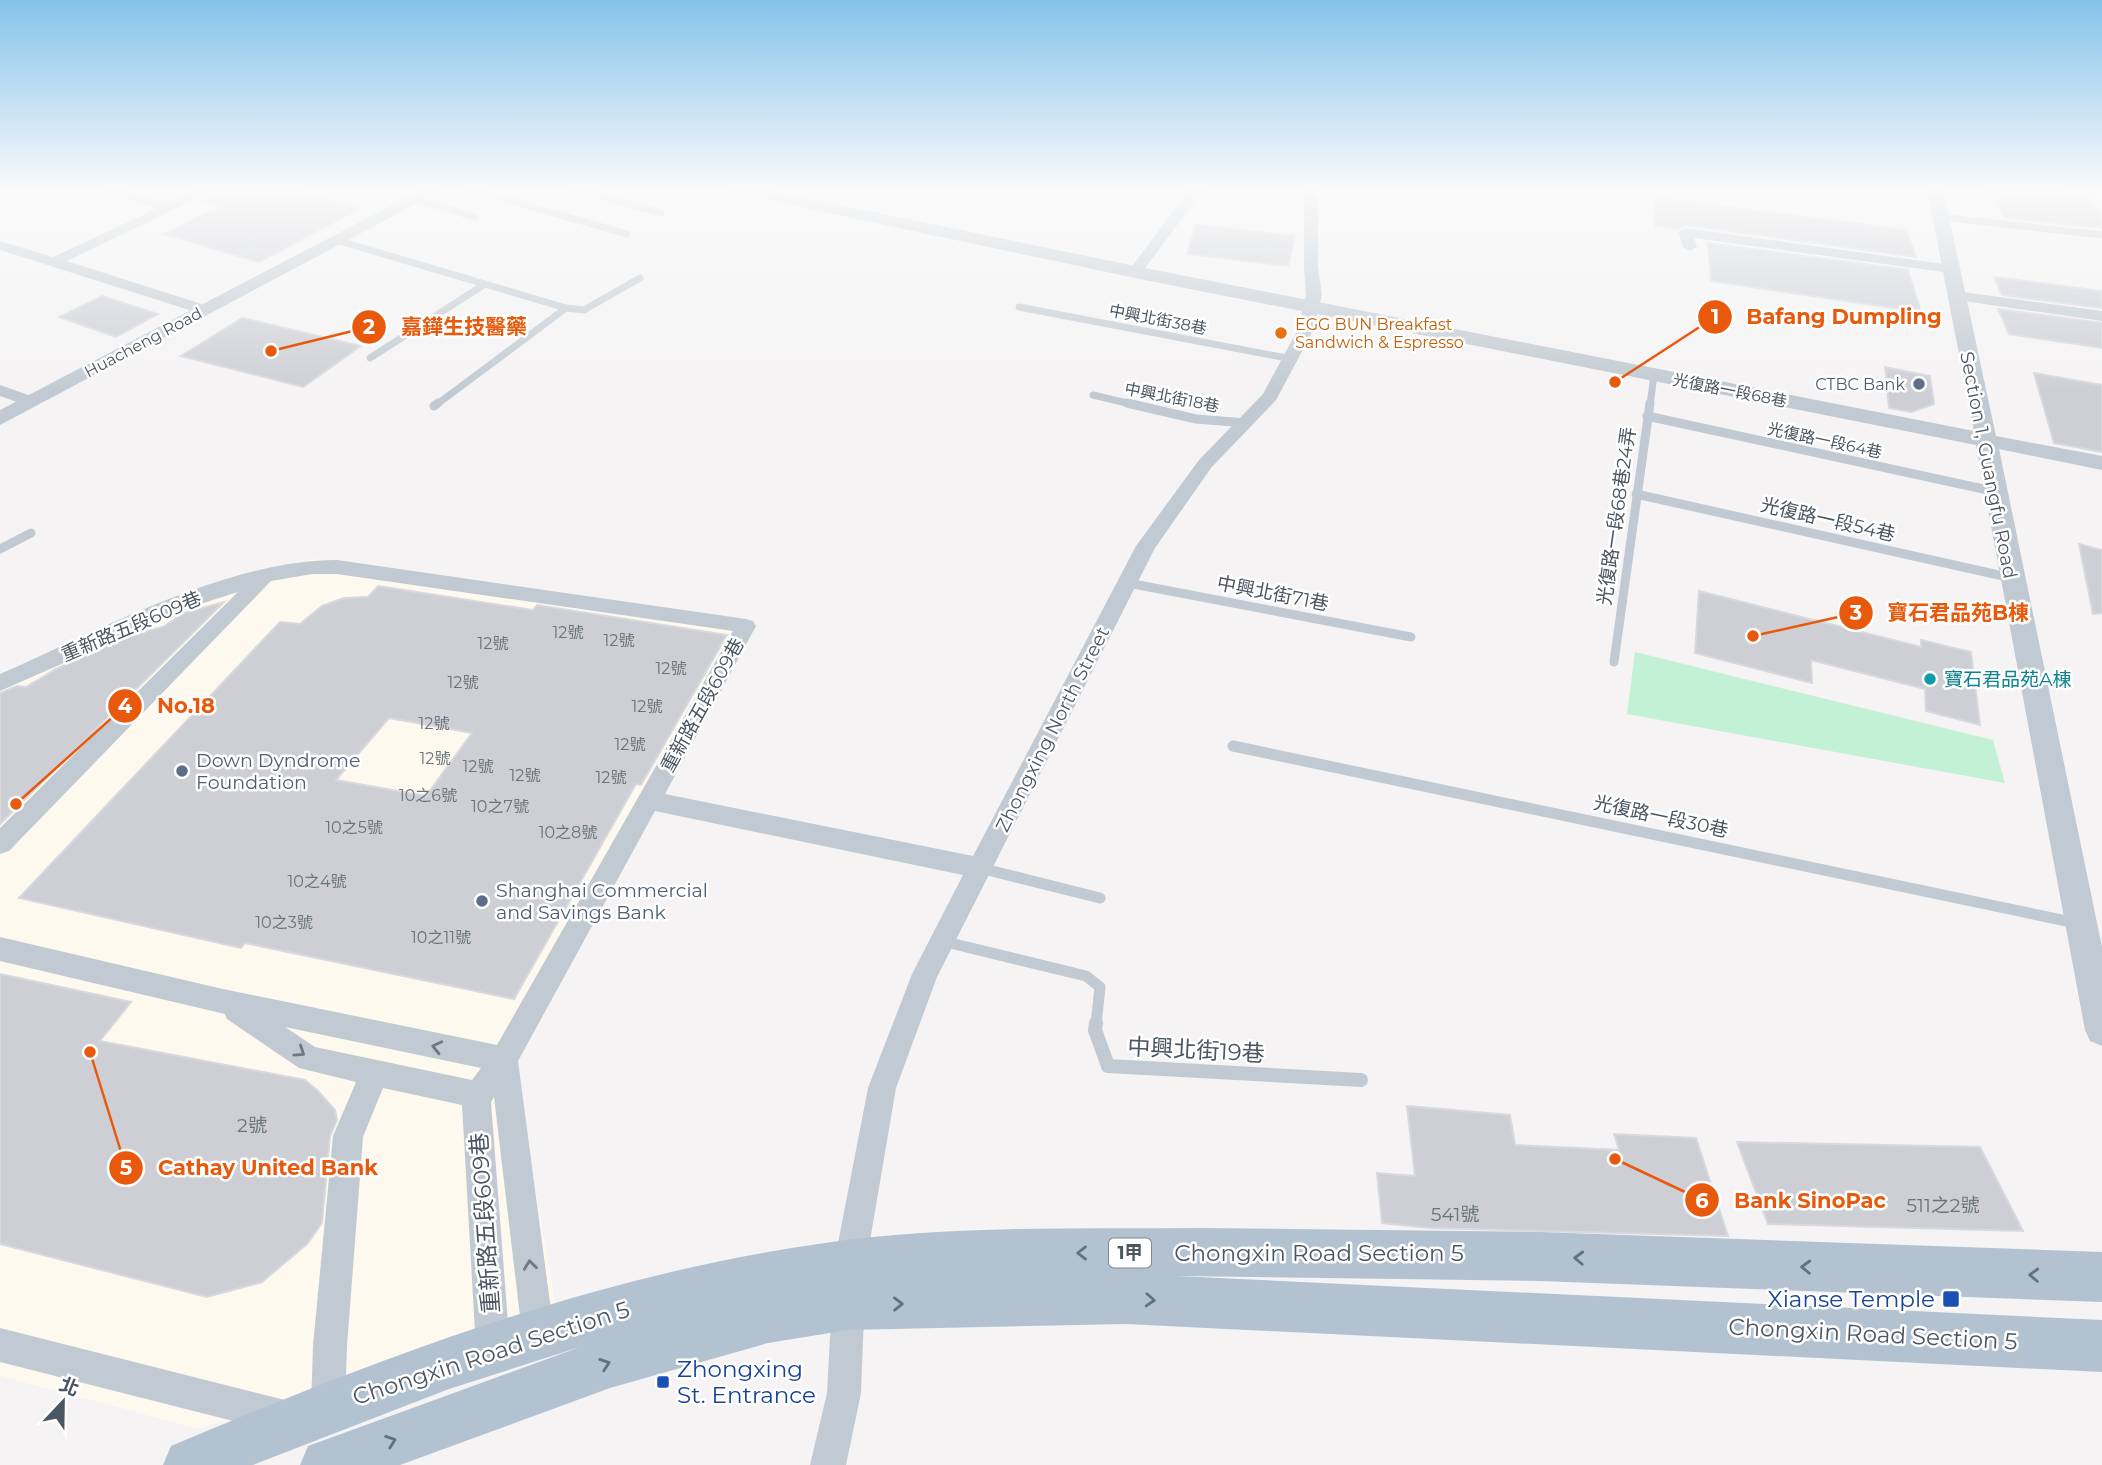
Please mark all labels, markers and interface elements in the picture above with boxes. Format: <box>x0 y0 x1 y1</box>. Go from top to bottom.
callout: Bafang Dumpling <box>1698 296 1956 338</box>
street label: 中興北街38巷 <box>1107 301 1208 338</box>
street label: Huacheng Road <box>81 303 205 381</box>
text: 1 <box>1711 304 1719 329</box>
text: Bafang Dumpling <box>1746 304 1942 329</box>
callout: 嘉鏵生技醫藥 <box>352 306 541 348</box>
text: 2 <box>363 314 375 339</box>
text: 嘉鏵生技醫藥 <box>401 314 527 339</box>
place label: EGG BUN Breakfast Sandwich & Espresso <box>1295 315 1464 352</box>
marker: EGG BUN Breakfast Sandwich & Espresso <box>1273 325 1289 341</box>
street label: Section 1, Guangfu Road <box>1955 350 2022 581</box>
street label: 光復路一段68巷 <box>1671 370 1789 411</box>
place label: CTBC Bank <box>1815 375 1905 394</box>
marker: CTBC Bank <box>1911 376 1927 392</box>
street label: 中興北街18巷 <box>1123 379 1221 416</box>
street label: 光復路一段64巷 <box>1766 419 1884 462</box>
street label: 光復路一段68巷24弄 <box>1593 426 1640 607</box>
street label: 光復路一段54巷 <box>1758 493 1897 546</box>
street label: 中興北街71巷 <box>1215 571 1331 616</box>
street label: 重新路五段609巷 <box>58 587 205 666</box>
callout: 寶石君品苑B棟 <box>1838 592 2044 634</box>
text: 3 <box>1849 600 1862 625</box>
text: 寶石君品苑B棟 <box>1887 600 2029 625</box>
street label: Zhongxing North Street <box>991 622 1114 836</box>
house number: 12號 <box>553 623 583 642</box>
house number: 12號 <box>604 631 634 650</box>
house number: 12號 <box>478 634 508 653</box>
street label: 重新路五段609巷 <box>656 634 749 776</box>
house number: 12號 <box>656 659 686 678</box>
place label: 寶石君品苑A棟 <box>1944 668 2072 691</box>
marker: 寶石君品苑A棟 <box>1922 671 1938 687</box>
house number: 12號 <box>448 673 478 692</box>
callout: No.18 <box>108 685 229 727</box>
text: 4 <box>118 693 133 718</box>
text: No.18 <box>157 693 215 718</box>
house number: 12號 <box>632 697 662 716</box>
house number: 12號 <box>419 714 449 733</box>
house number: 12號 <box>615 735 645 754</box>
place label: Down Dyndrome Foundation <box>196 749 361 794</box>
house number: 12號 <box>420 749 450 768</box>
house number: 12號 <box>463 757 493 776</box>
marker: Down Dyndrome Foundation <box>174 763 190 779</box>
house number: 12號 <box>510 766 540 785</box>
house number: 12號 <box>596 768 626 787</box>
house number: 10之6號 <box>399 786 457 805</box>
street label: 光復路一段30巷 <box>1591 791 1730 842</box>
house number: 10之7號 <box>471 797 529 816</box>
house number: 10之5號 <box>325 818 383 837</box>
house number: 10之8號 <box>539 823 597 842</box>
house number: 10之4號 <box>288 872 346 891</box>
place label: Shanghai Commercial and Savings Bank <box>496 879 708 924</box>
marker: Shanghai Commercial and Savings Bank <box>474 893 490 909</box>
house number: 10之3號 <box>255 913 313 932</box>
house number: 10之11號 <box>411 928 471 947</box>
street label: 中興北街19巷 <box>1127 1032 1265 1068</box>
one-way arrow <box>431 1041 443 1056</box>
one-way arrow <box>292 1044 305 1056</box>
house number: 2號 <box>237 1114 267 1137</box>
street label: 重新路五段609巷 <box>465 1132 505 1314</box>
callout: Cathay United Bank <box>109 1147 392 1189</box>
text: 5 <box>120 1155 132 1180</box>
text: Cathay United Bank <box>158 1155 378 1180</box>
callout: Bank SinoPac <box>1685 1179 1900 1221</box>
text: 6 <box>1695 1188 1709 1213</box>
text: Bank SinoPac <box>1734 1188 1886 1213</box>
house number: 511之2號 <box>1906 1194 1980 1217</box>
house number: 541號 <box>1431 1203 1479 1226</box>
road number: 1甲 <box>1109 1238 1151 1268</box>
street label: Chongxin Road Section 5 <box>1174 1239 1464 1267</box>
one-way arrow <box>1076 1245 1087 1261</box>
one-way arrow <box>1573 1251 1584 1266</box>
one-way arrow <box>522 1259 537 1271</box>
one-way arrow <box>1801 1259 1812 1274</box>
one-way arrow <box>2028 1267 2039 1282</box>
place label: Xianse Temple <box>1768 1285 1935 1313</box>
marker: Xianse Temple <box>1941 1289 1961 1309</box>
one-way arrow <box>1145 1293 1156 1308</box>
street label: Chongxin Road Section 5 <box>349 1295 633 1411</box>
one-way arrow <box>894 1296 904 1312</box>
street label: Chongxin Road Section 5 <box>1728 1312 2018 1356</box>
place label: Zhongxing St. Entrance <box>677 1355 816 1409</box>
one-way arrow <box>598 1358 610 1372</box>
north arrow <box>28 1367 98 1437</box>
text: 北 <box>56 1372 82 1401</box>
marker: Zhongxing St. Entrance <box>655 1374 671 1390</box>
one-way arrow <box>384 1435 396 1449</box>

